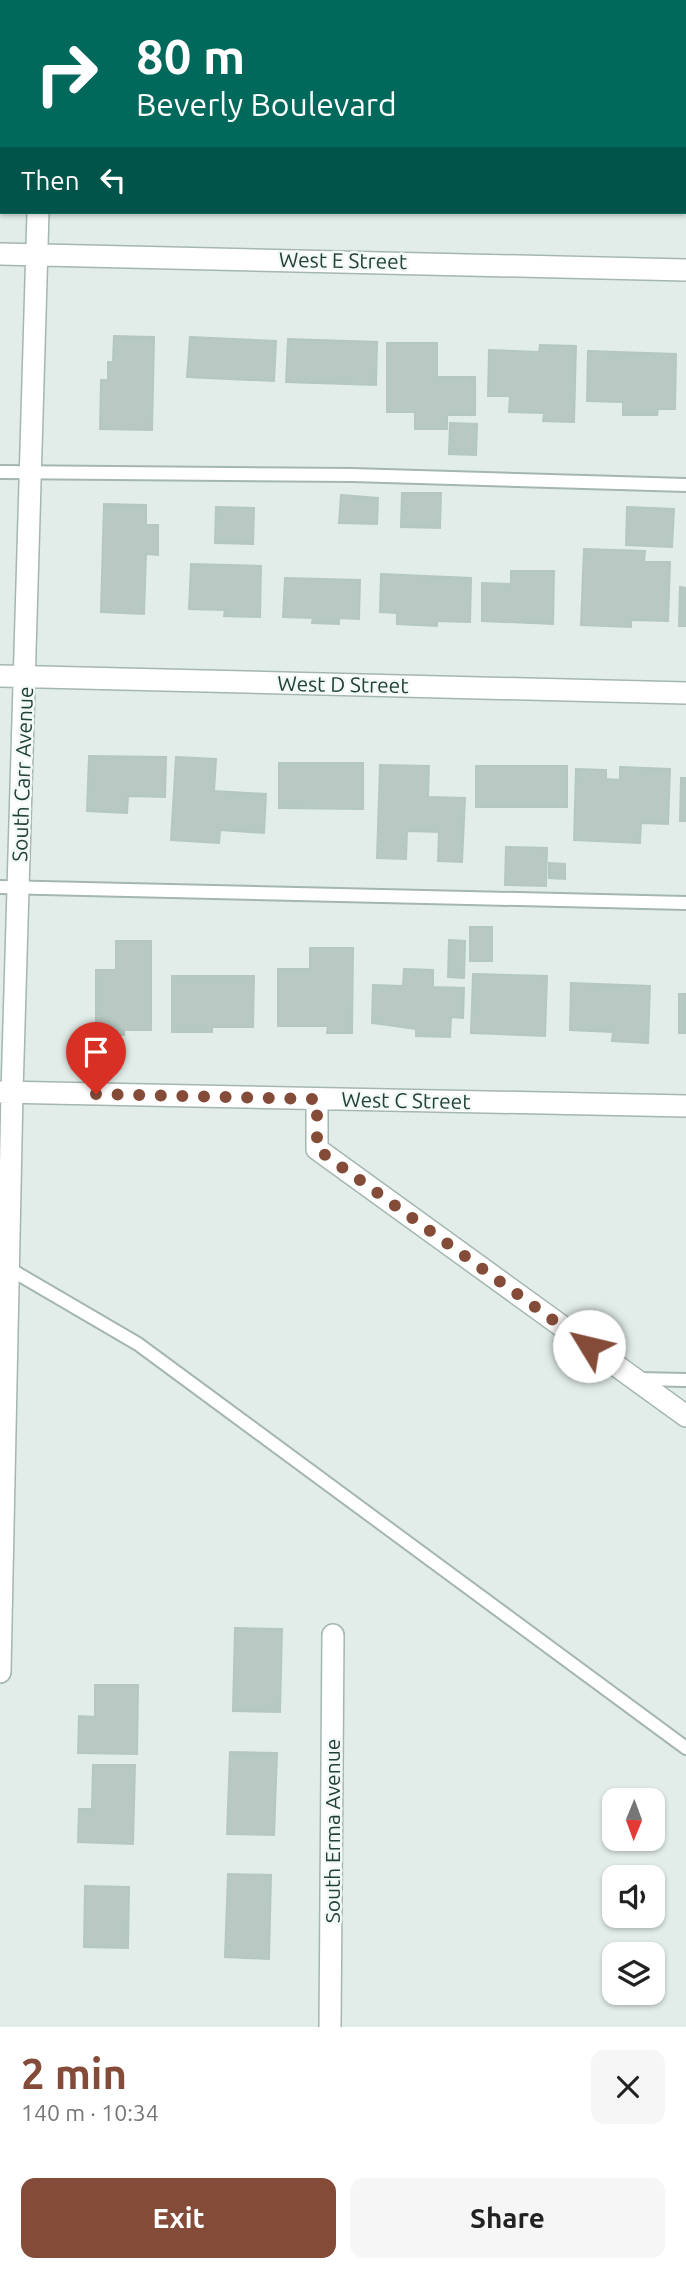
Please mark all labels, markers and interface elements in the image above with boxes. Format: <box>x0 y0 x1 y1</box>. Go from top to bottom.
icon: right <box>21 28 112 119</box>
text: 80 m <box>136 28 245 83</box>
text: Beverly Boulevard <box>136 86 397 122</box>
icon: left <box>94 161 132 199</box>
text: Then <box>21 166 80 195</box>
street label: West E Street <box>279 247 407 273</box>
street label: West D Street <box>277 671 409 697</box>
street label: South Carr Avenue <box>7 686 37 862</box>
pin <box>66 1022 126 1094</box>
icon: arrive <box>77 1033 115 1071</box>
street label: West C Street <box>341 1087 471 1113</box>
position arrow <box>552 1309 626 1383</box>
street label: South Erma Avenue <box>320 1739 344 1923</box>
north arrow <box>602 1788 665 1852</box>
map controls <box>602 1788 665 2005</box>
button: sound <box>602 1865 665 1928</box>
button: layers <box>602 1942 665 2005</box>
text: 2 min <box>21 2050 127 2097</box>
button: close <box>591 2050 665 2124</box>
text: 140 m · 10:34 <box>21 2100 159 2125</box>
button: Exit <box>21 2178 336 2258</box>
button: Share <box>350 2178 665 2258</box>

